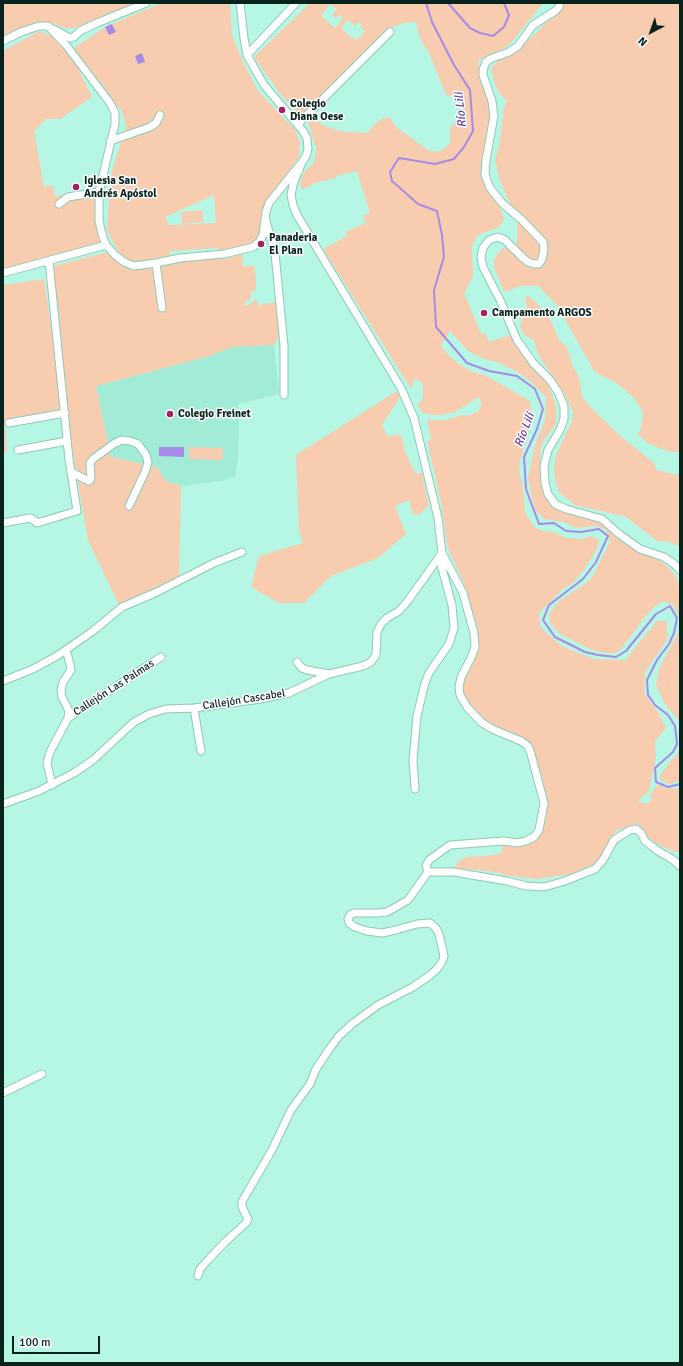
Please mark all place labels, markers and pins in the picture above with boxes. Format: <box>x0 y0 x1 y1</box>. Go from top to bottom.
place label: Colegio Diana Oese <box>290 97 343 123</box>
marker: Colegio Diana Oese <box>277 105 287 115</box>
place label: Iglesia San Andrés Apóstol <box>84 174 157 200</box>
marker: Iglesia San Andrés Apóstol <box>71 182 81 192</box>
place label: Panaderia El Plan <box>269 231 317 257</box>
marker: Panaderia El Plan <box>256 239 266 249</box>
place label: Campamento ARGOS <box>492 306 592 320</box>
marker: Campamento ARGOS <box>479 308 489 318</box>
place label: Colegio Freinet <box>178 407 251 421</box>
marker: Colegio Freinet <box>165 409 175 419</box>

